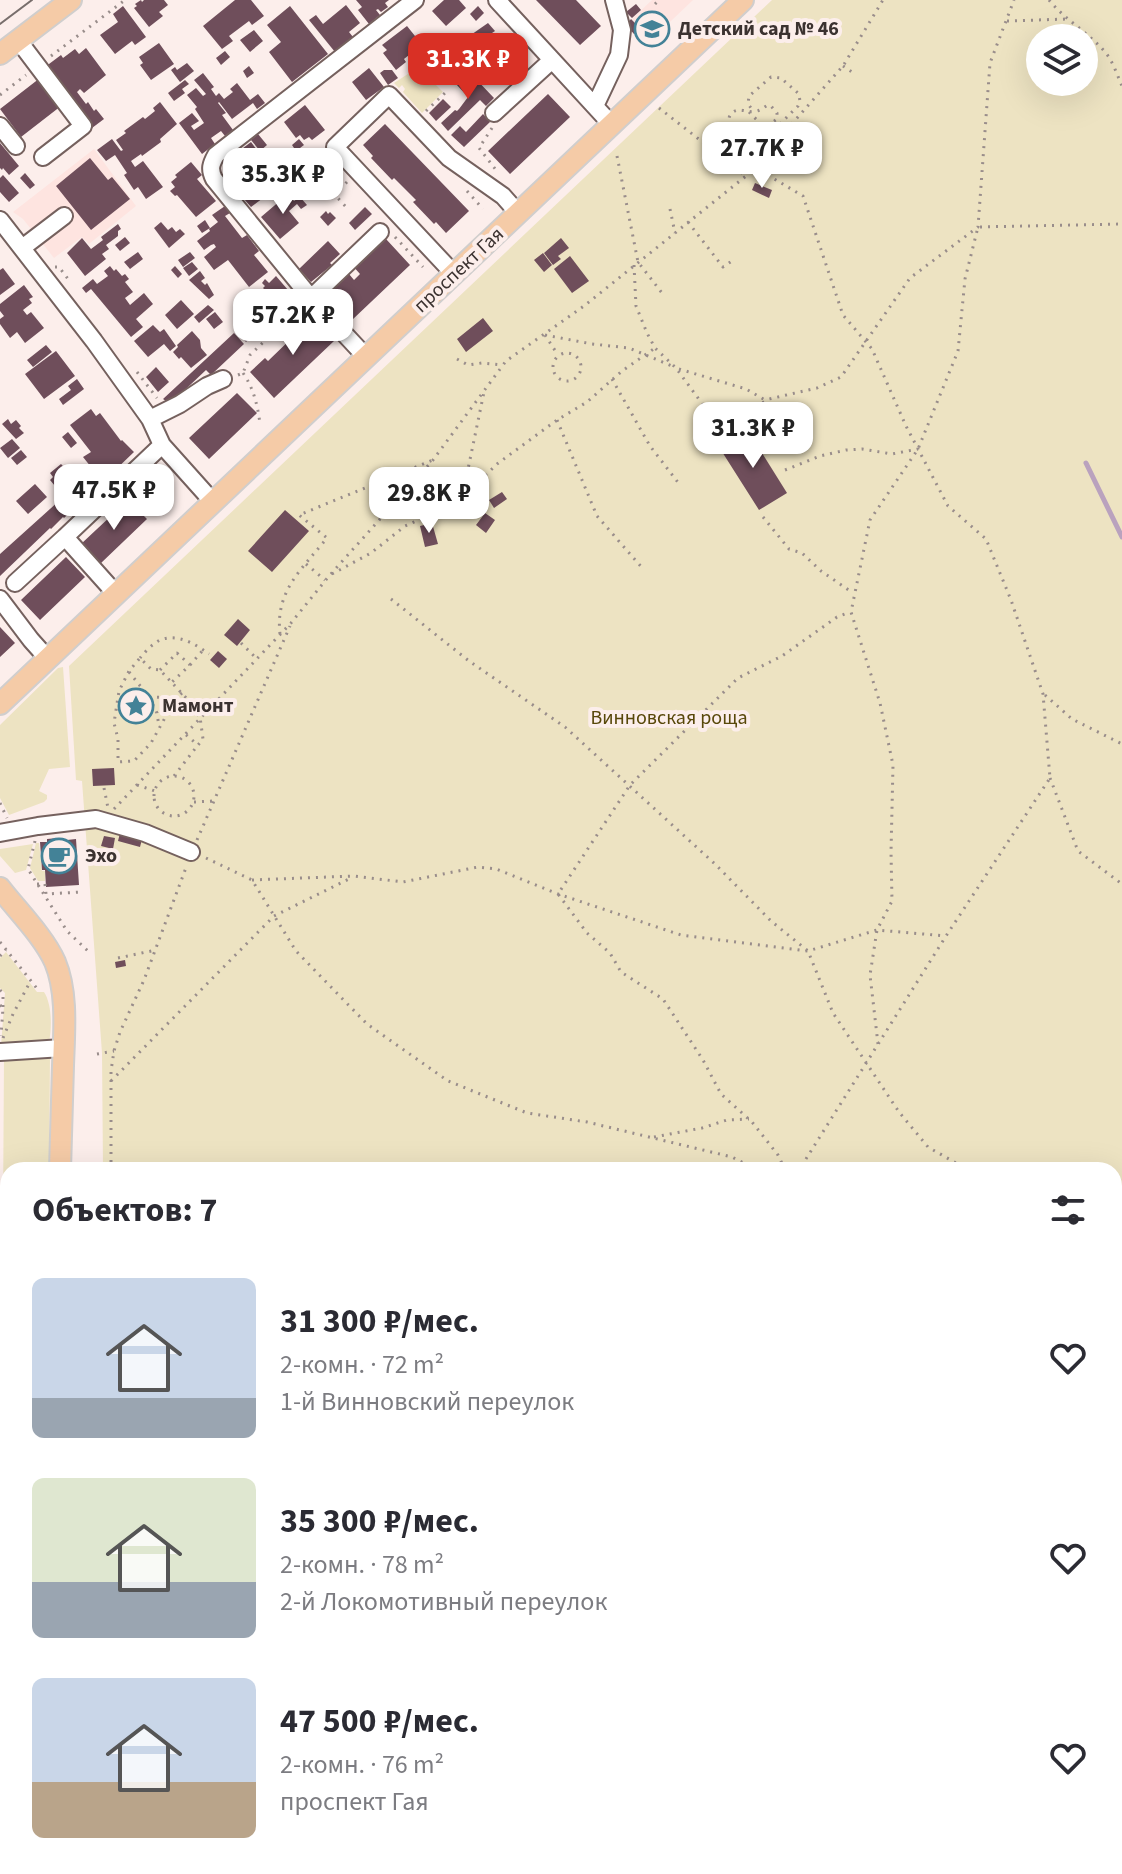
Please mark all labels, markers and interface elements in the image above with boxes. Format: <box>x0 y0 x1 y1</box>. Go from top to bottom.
school or university icon: Детский сад № 46 <box>633 10 671 48</box>
place label: Детский сад № 46 <box>678 15 839 43</box>
map controls <box>1026 24 1098 96</box>
button: layers <box>1026 24 1098 96</box>
pin: 31.3K ₽ <box>394 33 542 101</box>
text: 31.3K ₽ <box>426 40 510 77</box>
pin: 27.7K ₽ <box>688 122 836 190</box>
text: 27.7K ₽ <box>720 129 804 166</box>
pin: 35.3K ₽ <box>209 148 357 216</box>
text: 35.3K ₽ <box>241 155 325 192</box>
street label: проспект Гая <box>408 221 510 319</box>
pin: 57.2K ₽ <box>219 289 367 357</box>
text: 57.2K ₽ <box>251 296 335 333</box>
pin: 31.3K ₽ <box>679 402 827 470</box>
text: 31.3K ₽ <box>711 409 795 446</box>
pin: 47.5K ₽ <box>40 464 188 532</box>
pin: 29.8K ₽ <box>355 467 503 535</box>
text: 47.5K ₽ <box>72 471 156 508</box>
text: 29.8K ₽ <box>387 474 471 511</box>
place icon: Мамонт <box>117 687 155 725</box>
place label: Мамонт <box>162 692 234 720</box>
park label: Винновская роща <box>590 704 748 732</box>
cafe icon: Эхо <box>40 837 78 875</box>
place label: Эхо <box>85 842 117 870</box>
text: Объектов: 7 <box>32 1186 217 1235</box>
icon: filters <box>1046 1188 1090 1232</box>
text: 31 300 ₽/мес. <box>280 1297 479 1346</box>
icon: home <box>96 1310 192 1406</box>
icon: heart <box>1046 1336 1090 1380</box>
text: 2-комн. · 72 m² <box>280 1346 444 1383</box>
text: 1-й Винновский переулок <box>280 1383 574 1420</box>
text: 35 300 ₽/мес. <box>280 1497 479 1546</box>
icon: home <box>96 1510 192 1606</box>
icon: heart <box>1046 1536 1090 1580</box>
text: 2-комн. · 78 m² <box>280 1546 444 1583</box>
text: 2-й Локомотивный переулок <box>280 1583 607 1620</box>
text: 47 500 ₽/мес. <box>280 1697 479 1746</box>
icon: home <box>96 1710 192 1806</box>
icon: heart <box>1046 1736 1090 1780</box>
text: 2-комн. · 76 m² <box>280 1746 444 1783</box>
text: проспект Гая <box>280 1783 429 1820</box>

